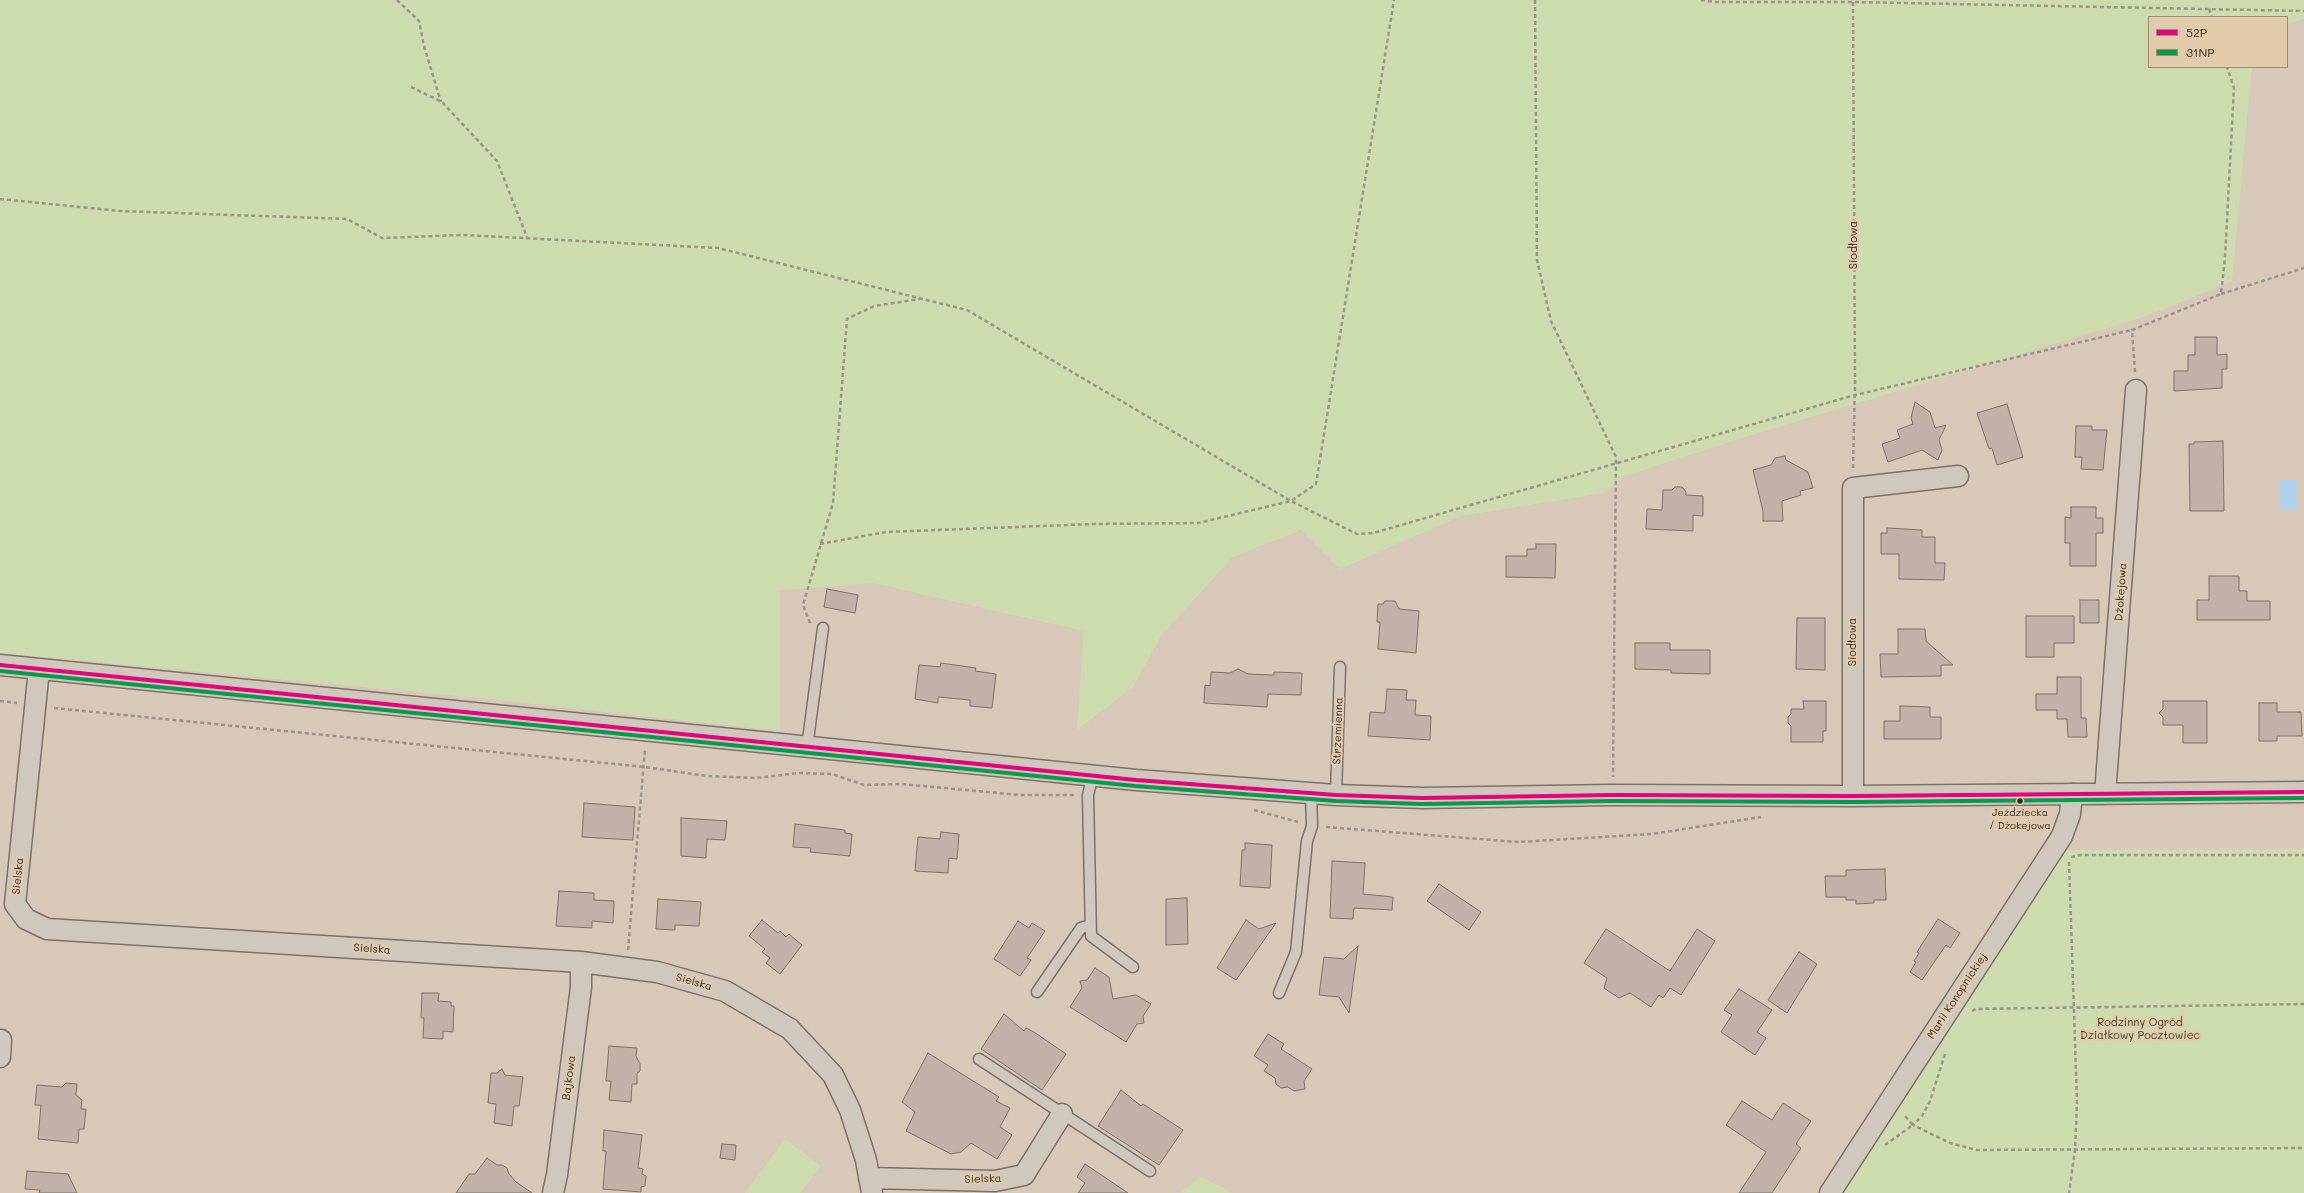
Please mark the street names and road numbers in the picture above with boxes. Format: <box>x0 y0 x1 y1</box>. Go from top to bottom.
street label: Siodłowa <box>1847 221 1861 269</box>
street label: Dżokejowa <box>2112 562 2130 622</box>
street label: Siodłowa <box>1846 618 1860 666</box>
street label: Strzemienna <box>1330 697 1346 765</box>
street label: Sielska <box>9 857 27 895</box>
street label: Sielska <box>353 941 391 957</box>
street label: Marii Konopnickiej <box>1924 951 1990 1041</box>
street label: Sielska <box>674 971 714 993</box>
street label: Bajkowa <box>560 1055 578 1101</box>
street label: Sielska <box>964 1172 1002 1186</box>

